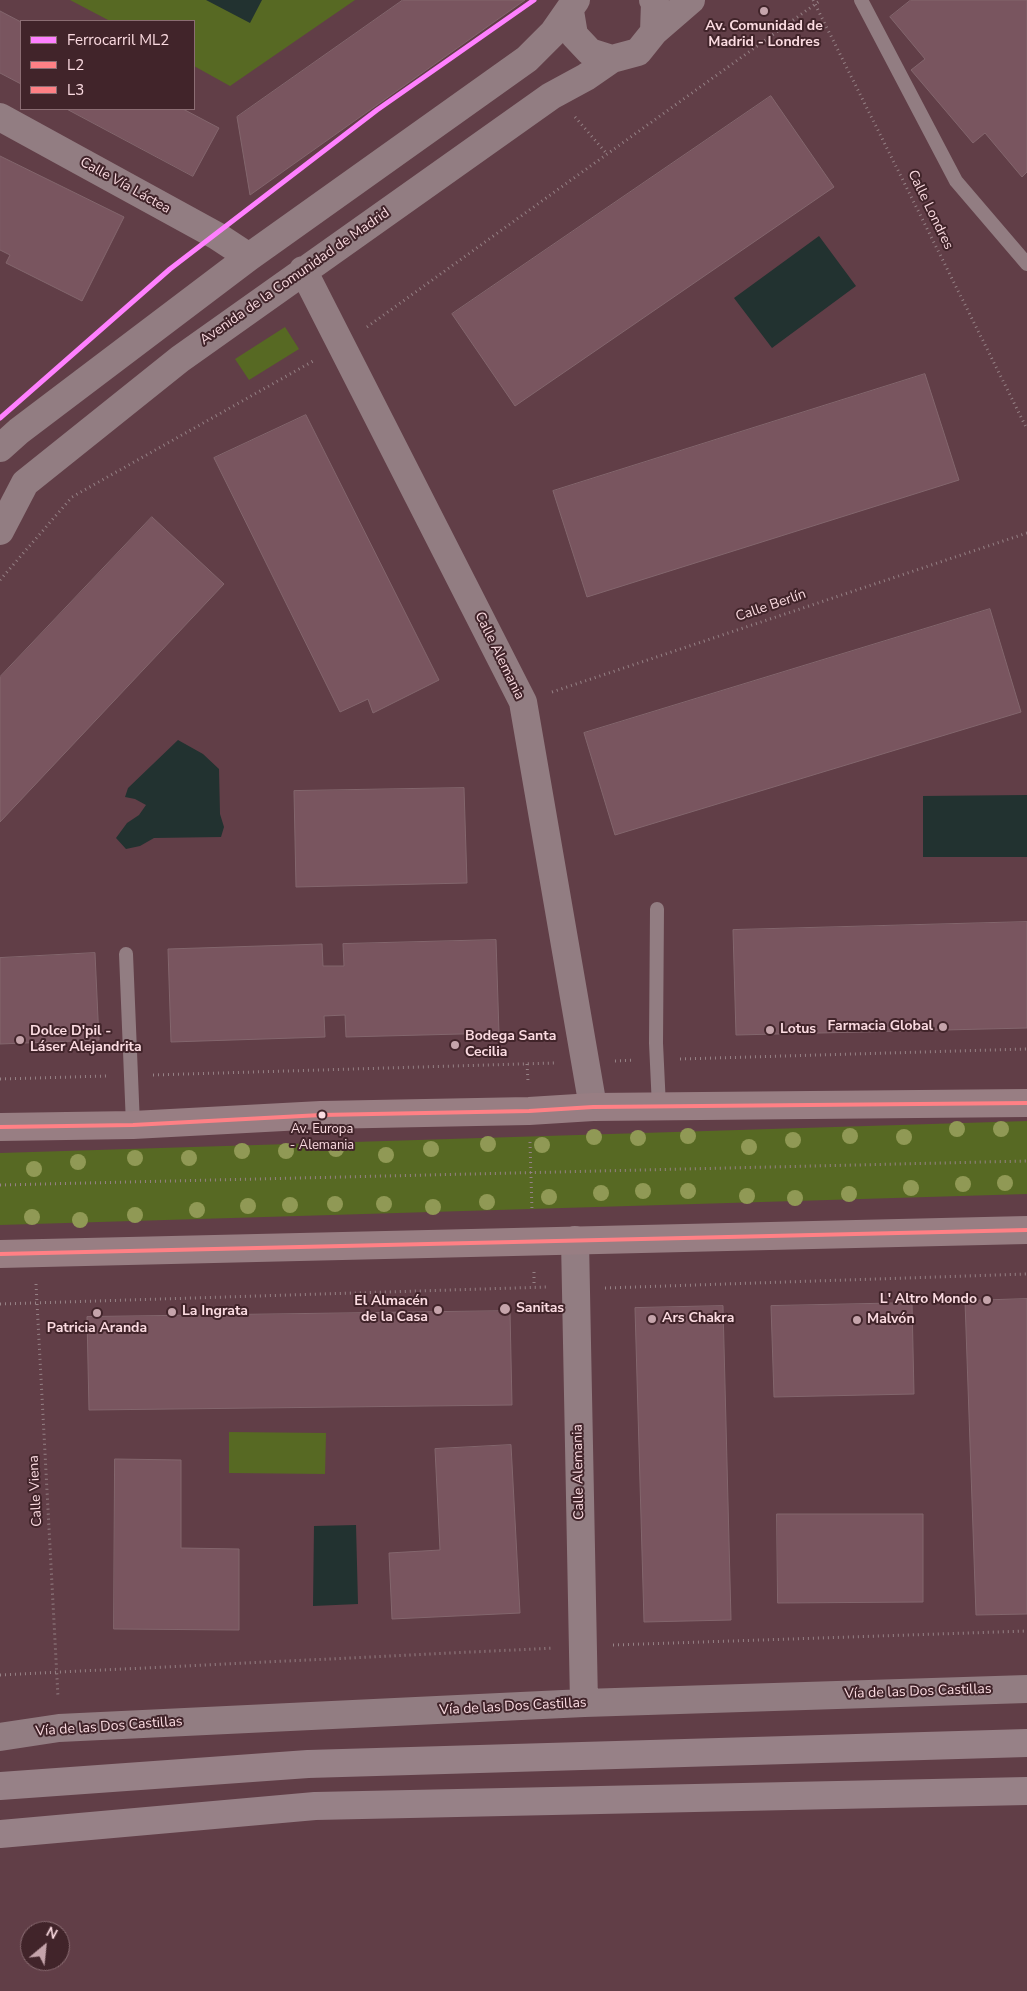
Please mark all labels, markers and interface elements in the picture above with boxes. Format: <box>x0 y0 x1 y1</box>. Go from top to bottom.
marker: Av. Comunidad de Madrid - Londres <box>758 5 770 17</box>
place label: Av. Comunidad de Madrid - Londres <box>705 19 823 52</box>
legend <box>20 20 195 110</box>
text: Ferrocarril ML2 <box>67 30 169 50</box>
text: L2 <box>67 55 84 75</box>
text: L3 <box>67 80 84 100</box>
street label: Calle Vía Láctea <box>77 154 173 218</box>
street label: Calle Londres <box>904 167 956 253</box>
street label: Avenida de la Comunidad de Madrid <box>197 205 393 349</box>
street label: Calle Berlín <box>734 586 808 626</box>
street label: Calle Alemania <box>470 609 528 703</box>
place label: Farmacia Global <box>827 1019 933 1035</box>
marker: Farmacia Global <box>937 1021 949 1033</box>
place label: Lotus <box>780 1022 816 1038</box>
place label: Dolce D'pil - Láser Alejandrita <box>30 1024 142 1056</box>
marker: Lotus <box>764 1024 776 1036</box>
place label: Bodega Santa Cecilia <box>465 1029 556 1062</box>
marker: Dolce D'pil - Láser Alejandrita <box>14 1034 26 1046</box>
marker: Bodega Santa Cecilia <box>449 1039 461 1051</box>
marker: Av. Europa - Alemania <box>317 1110 327 1120</box>
place label: Av. Europa - Alemania <box>290 1122 354 1153</box>
place label: L' Altro Mondo <box>880 1292 977 1308</box>
place label: El Almacén de la Casa <box>354 1294 428 1326</box>
marker: L' Altro Mondo <box>981 1294 993 1306</box>
place label: Sanitas <box>516 1301 564 1317</box>
marker: Sanitas <box>498 1302 512 1316</box>
place label: La Ingrata <box>182 1304 248 1320</box>
marker: El Almacén de la Casa <box>432 1304 444 1316</box>
marker: La Ingrata <box>166 1306 178 1318</box>
marker: Patricia Aranda <box>91 1307 103 1319</box>
place label: Ars Chakra <box>662 1311 734 1327</box>
place label: Malvón <box>867 1312 915 1328</box>
marker: Ars Chakra <box>646 1313 658 1325</box>
marker: Malvón <box>851 1314 863 1326</box>
place label: Patricia Aranda <box>47 1321 147 1337</box>
street label: Calle Alemania <box>570 1424 588 1520</box>
street label: Calle Viena <box>26 1455 46 1527</box>
street label: Vía de las Dos Castillas <box>844 1681 992 1703</box>
street label: Vía de las Dos Castillas <box>439 1695 587 1719</box>
street label: Vía de las Dos Castillas <box>35 1713 183 1741</box>
north arrow <box>20 1921 70 1971</box>
text: N <box>43 1922 61 1944</box>

